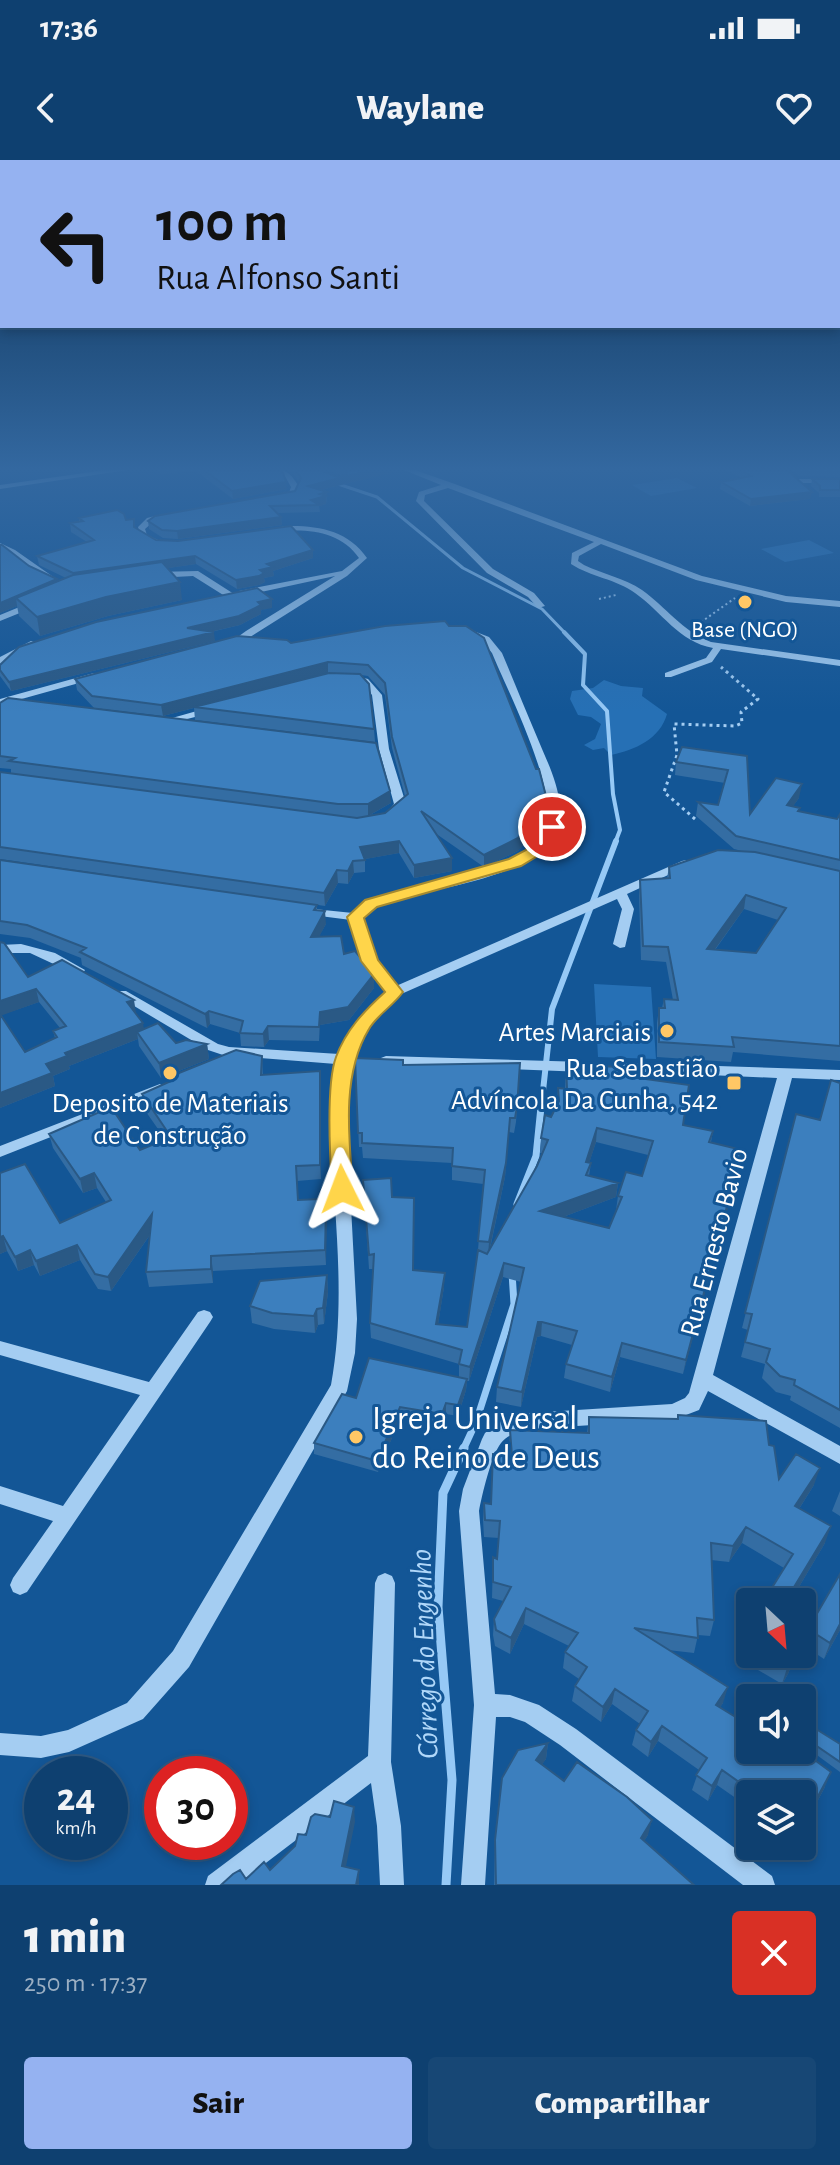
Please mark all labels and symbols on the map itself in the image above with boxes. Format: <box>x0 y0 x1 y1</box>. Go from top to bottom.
marker: Base (NGO) <box>736 593 754 611</box>
place label: Base (NGO) <box>691 618 799 642</box>
pin <box>518 793 586 861</box>
place label: Artes Marciais <box>499 1019 651 1047</box>
marker: Artes Marciais <box>658 1022 676 1040</box>
place label: Rua Sebastião Advíncola Da Cunha, 542 <box>451 1055 718 1115</box>
marker: Deposito de Materiais de Construção <box>161 1064 179 1082</box>
marker: Rua Sebastião Advíncola Da Cunha, 542 <box>725 1074 743 1092</box>
place label: Deposito de Materiais de Construção <box>51 1090 289 1150</box>
street label: Rua Ernesto Bavio <box>676 1145 754 1340</box>
position arrow <box>300 1147 384 1231</box>
place label: Igreja Universal do Reino de Deus <box>372 1402 600 1475</box>
marker: Igreja Universal do Reino de Deus <box>347 1428 365 1446</box>
water label: Córrego do Engenho <box>406 1549 444 1759</box>
north arrow <box>736 1588 816 1668</box>
speed limit sign: 30 <box>144 1756 248 1860</box>

